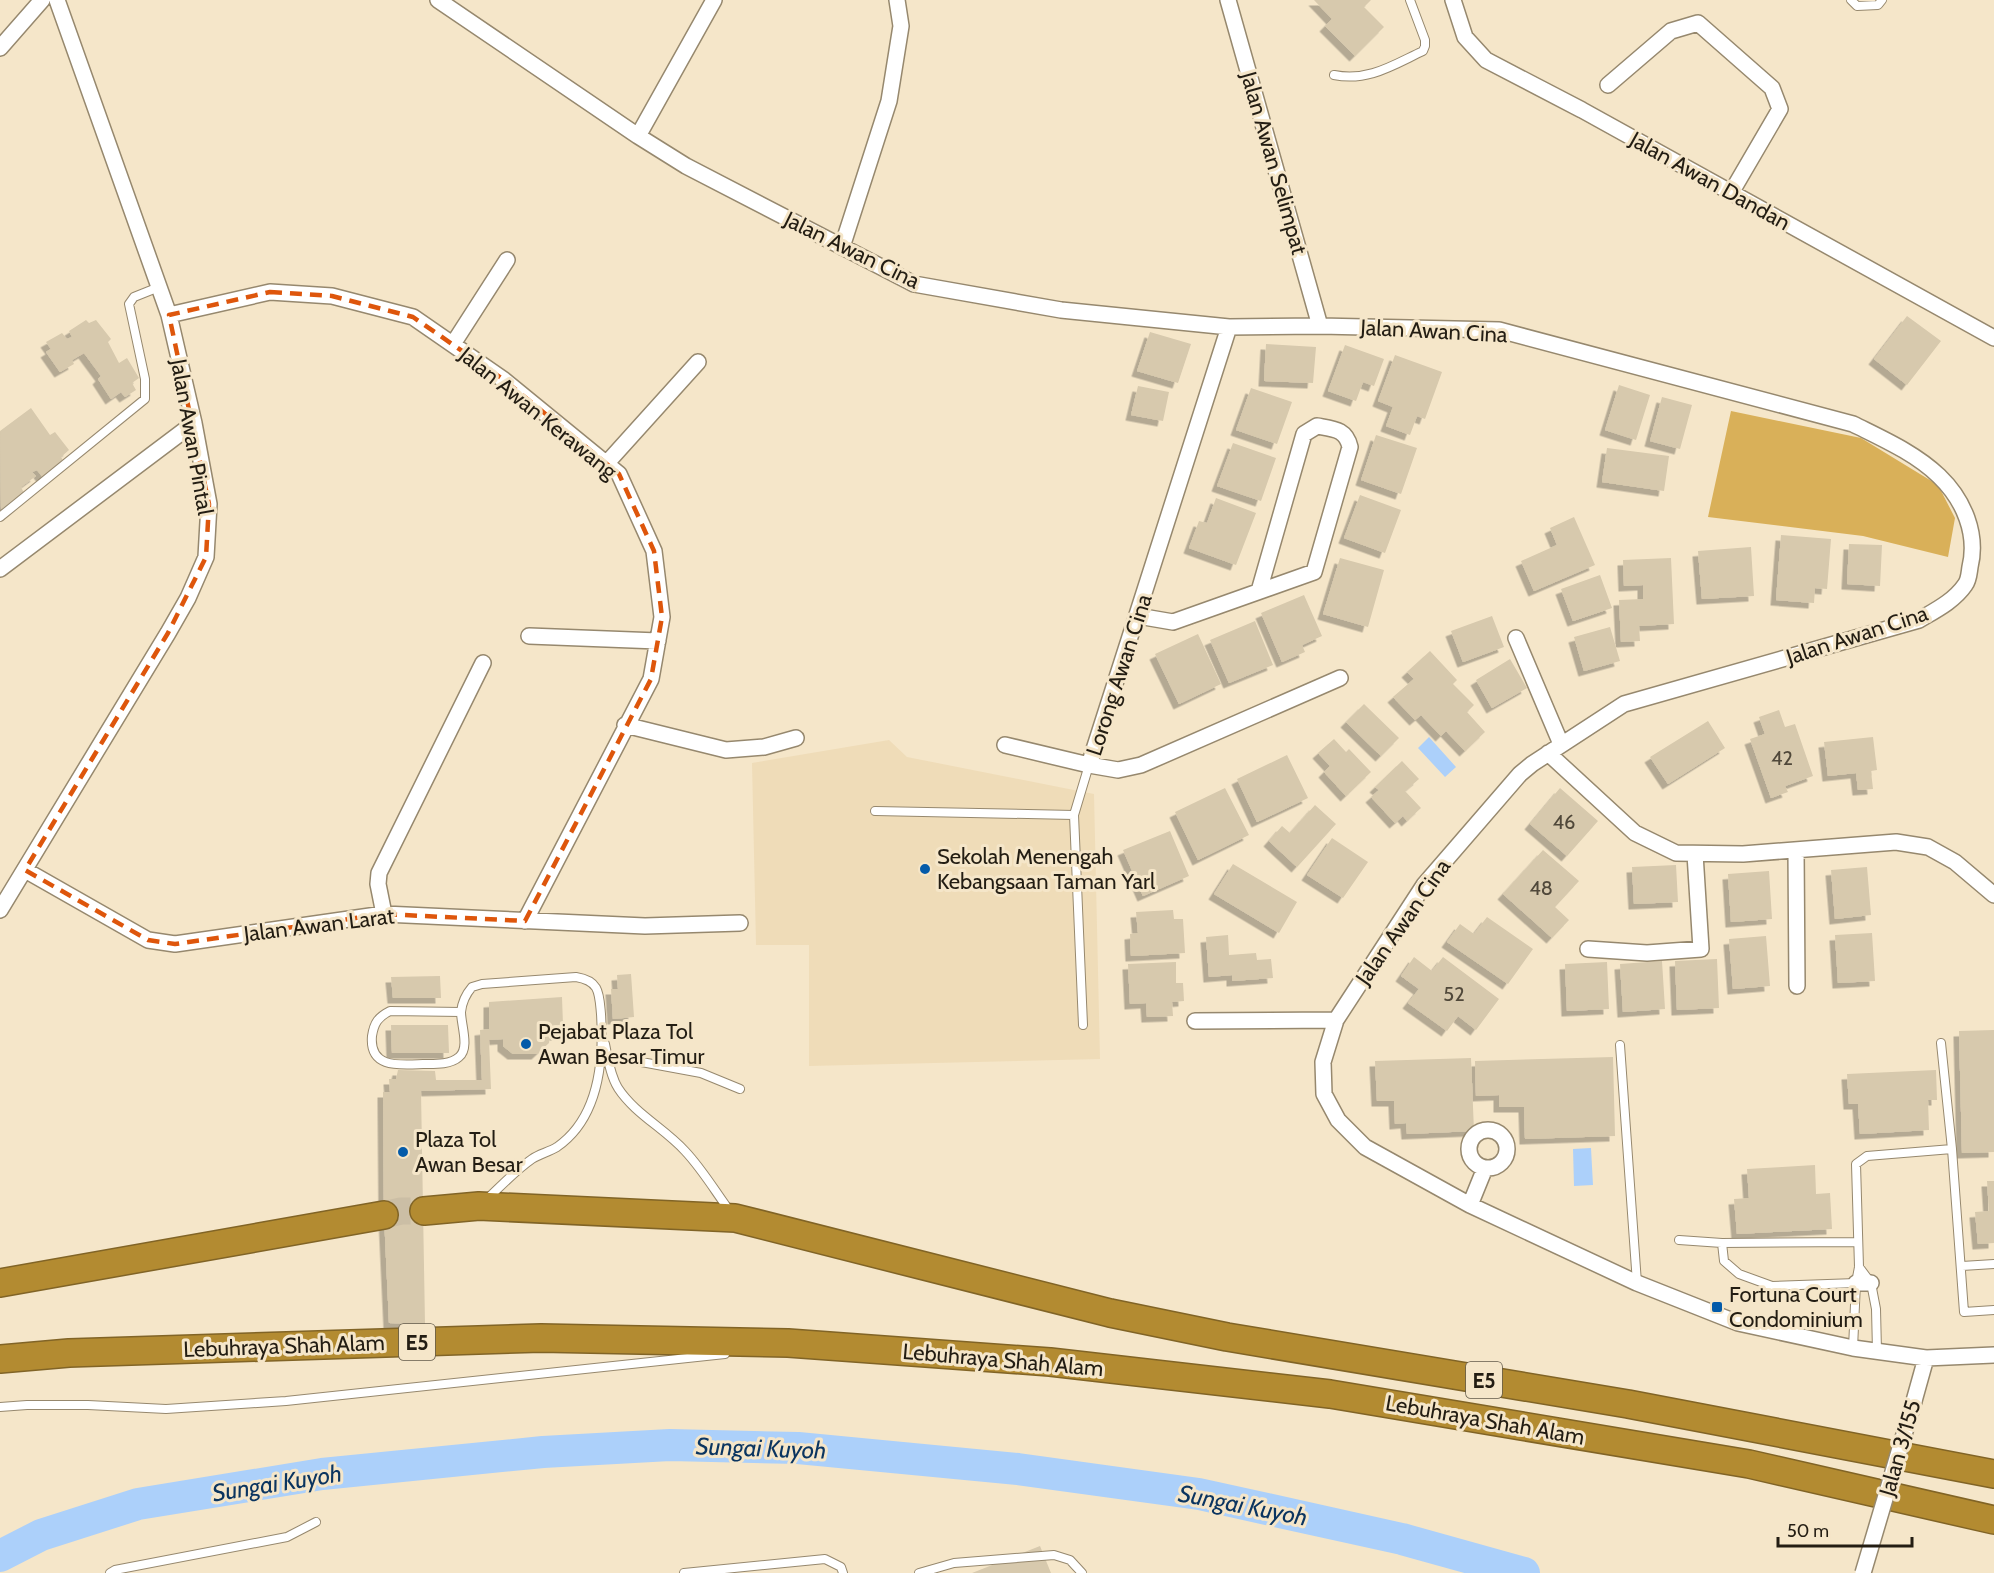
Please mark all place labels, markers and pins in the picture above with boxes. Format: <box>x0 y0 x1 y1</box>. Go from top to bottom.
place label: Sekolah Menengah Kebangsaan Taman Yarl <box>937 843 1156 895</box>
marker: Sekolah Menengah Kebangsaan Taman Yarl <box>918 862 932 876</box>
place label: Pejabat Plaza Tol Awan Besar Timur <box>538 1018 705 1070</box>
marker: Pejabat Plaza Tol Awan Besar Timur <box>519 1037 533 1051</box>
place label: Plaza Tol Awan Besar <box>415 1126 523 1178</box>
marker: Plaza Tol Awan Besar <box>396 1145 410 1159</box>
place label: Fortuna Court Condominium <box>1729 1281 1863 1333</box>
marker: Fortuna Court Condominium <box>1710 1300 1724 1314</box>

